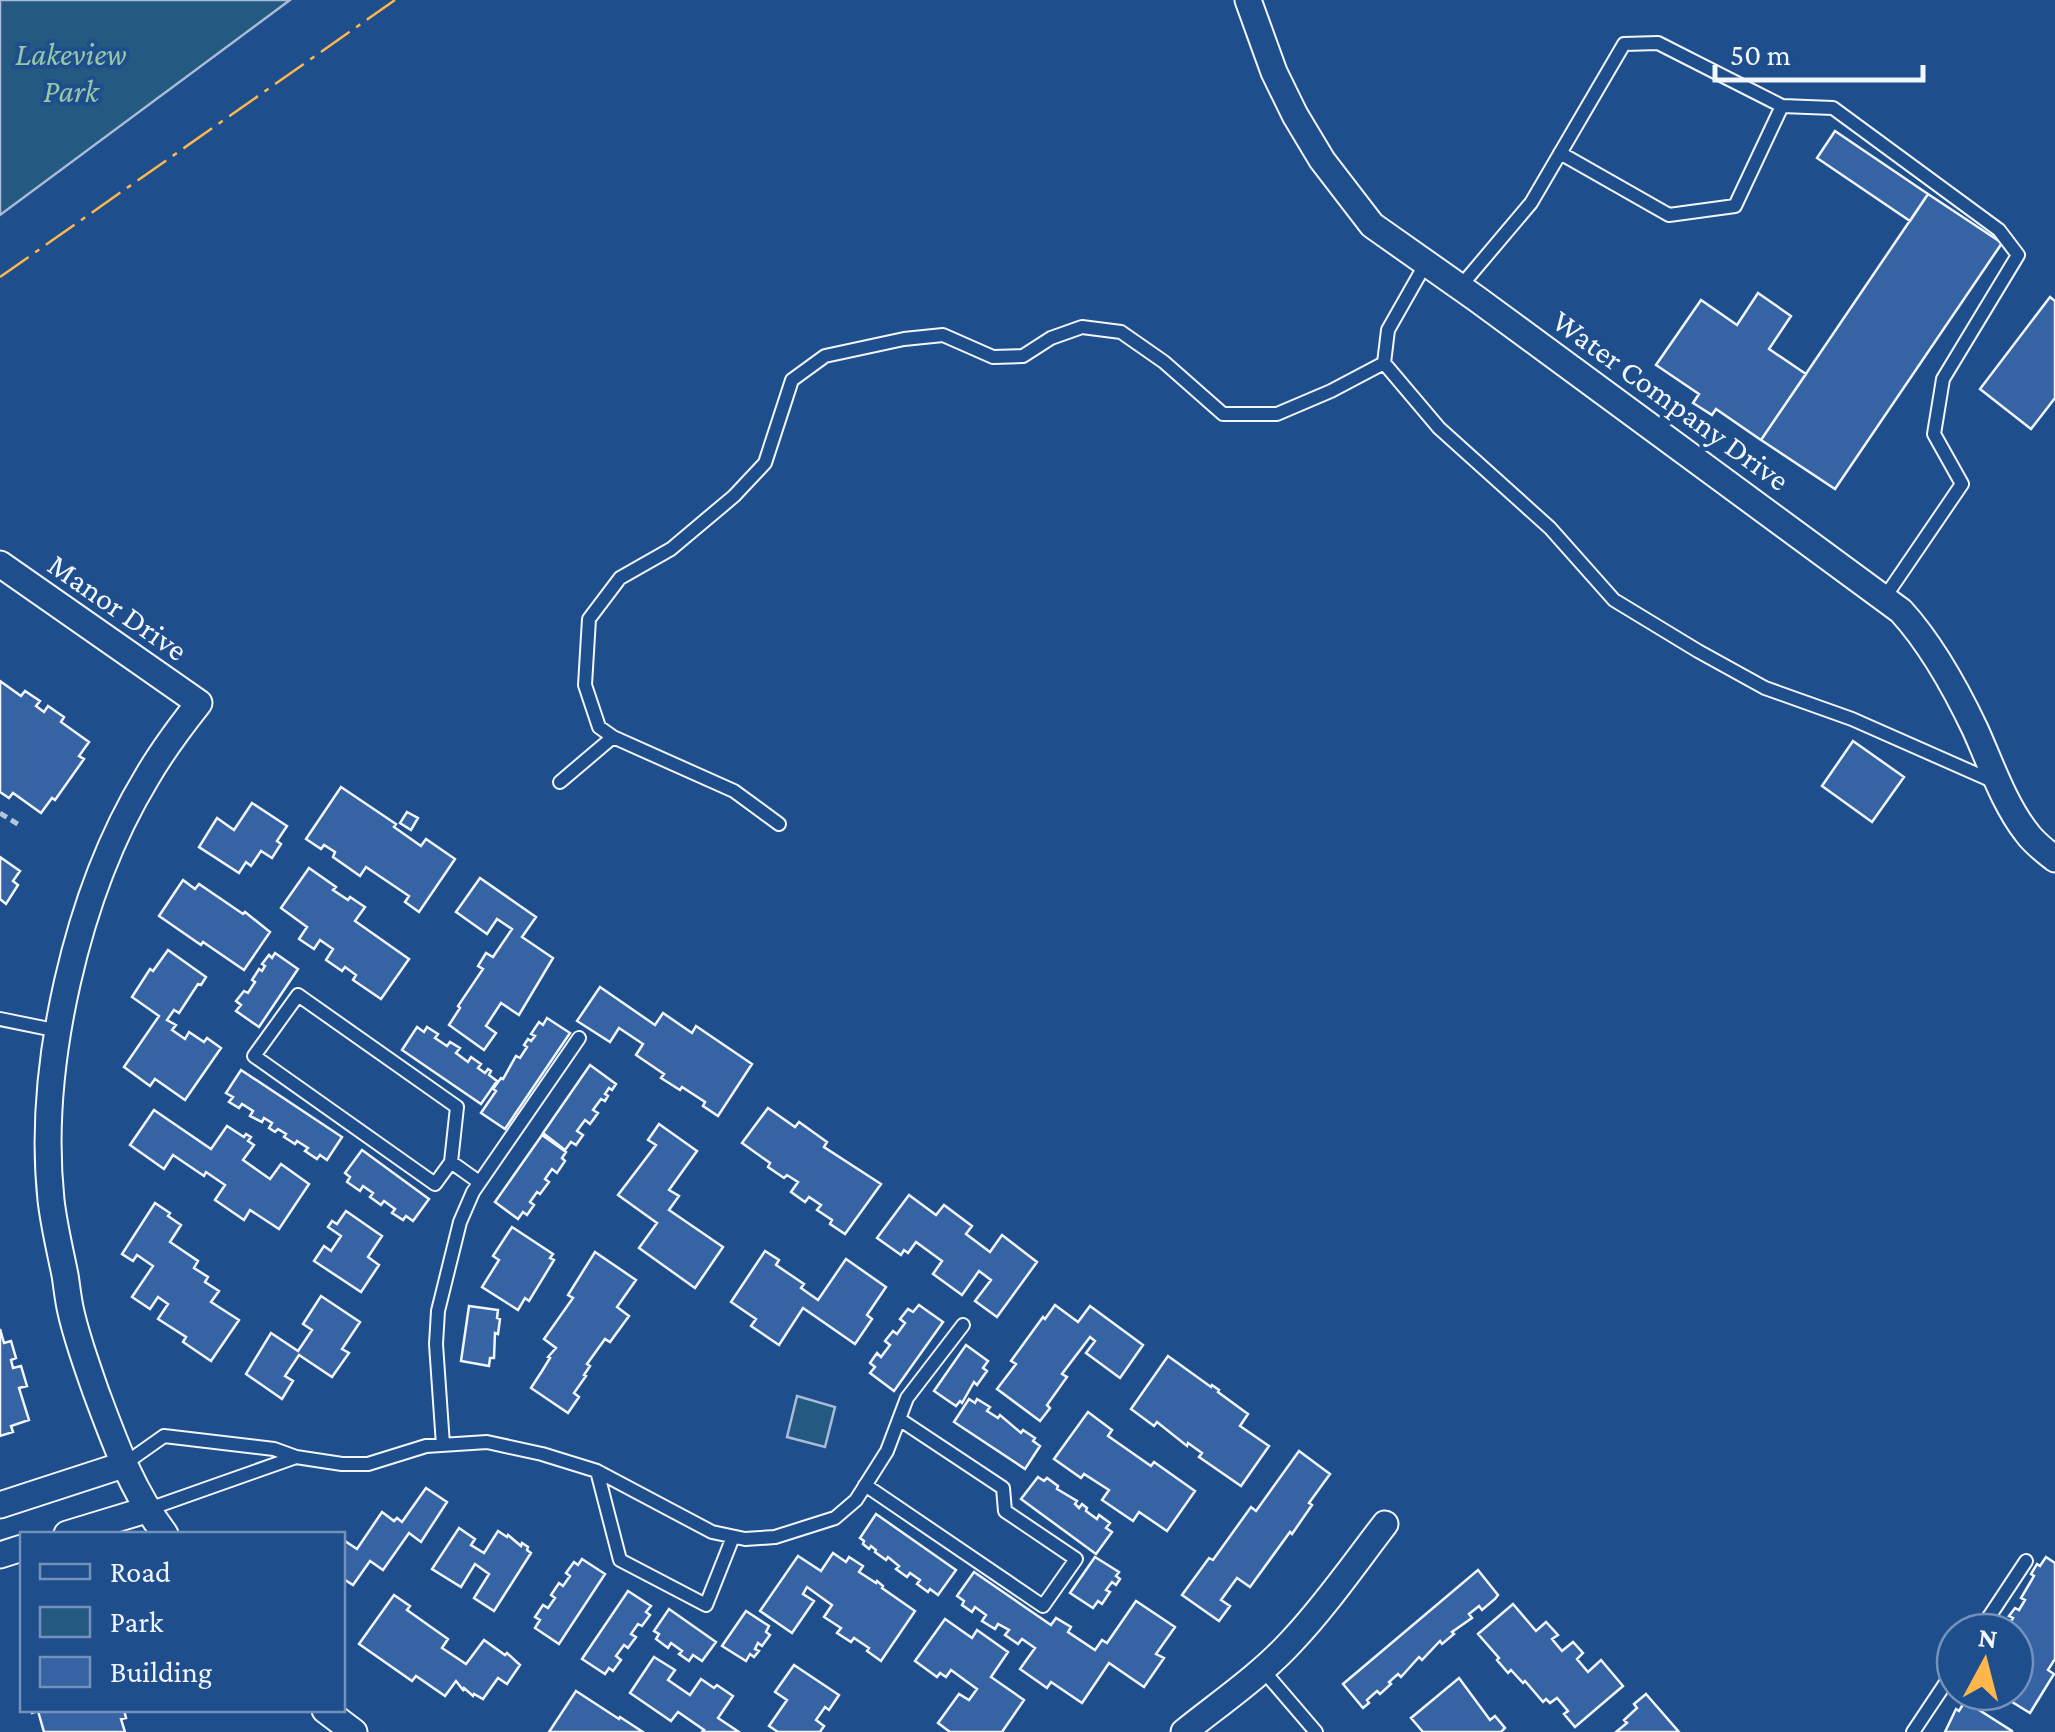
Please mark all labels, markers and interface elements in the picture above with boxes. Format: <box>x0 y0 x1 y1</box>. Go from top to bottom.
scale bar <box>1715 20 1922 82</box>
park label: Lakeview Park <box>15 36 127 109</box>
text: 50 m <box>1730 38 1791 71</box>
street label: Water Company Drive <box>1546 302 1796 498</box>
street label: Manor Drive <box>42 546 194 668</box>
legend <box>20 1532 345 1712</box>
text: Road <box>110 1555 171 1588</box>
text: Park <box>110 1605 164 1638</box>
north arrow <box>1935 1612 2035 1712</box>
text: N <box>1977 1621 1999 1654</box>
text: Building <box>110 1655 212 1689</box>

